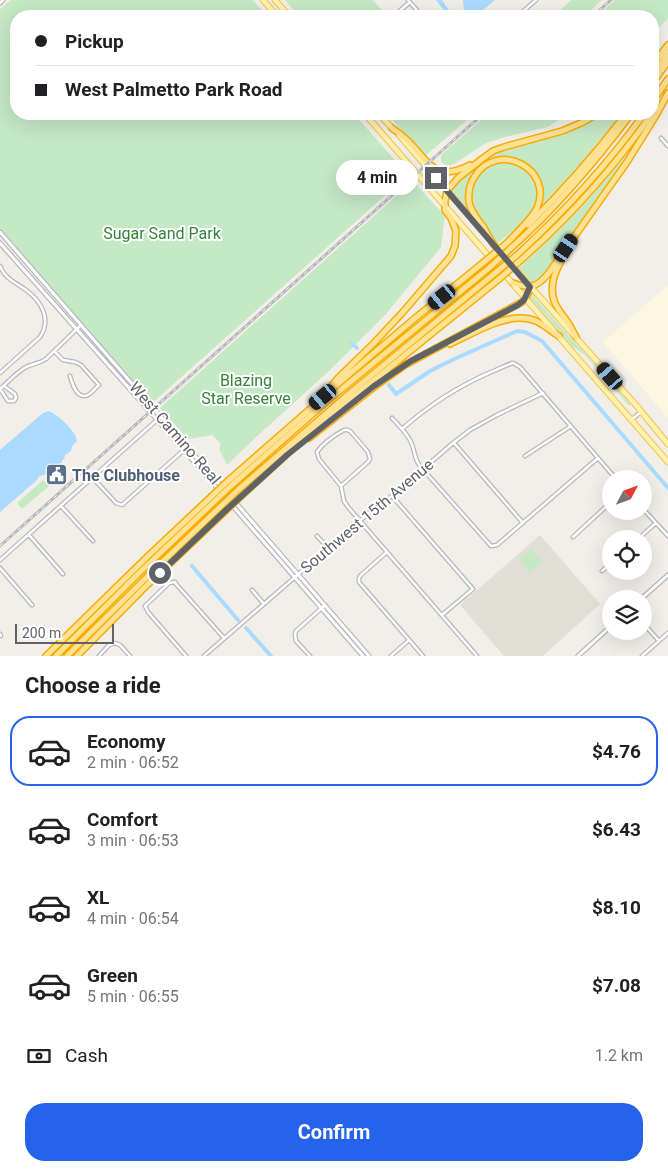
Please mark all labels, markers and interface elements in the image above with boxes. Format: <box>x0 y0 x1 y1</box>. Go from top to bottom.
text: Pickup <box>65 30 124 53</box>
text: West Palmetto Park Road <box>65 78 283 101</box>
callout: 4 min <box>336 160 418 196</box>
route end <box>425 167 447 189</box>
text: 4 min <box>357 168 397 187</box>
park label: Sugar Sand Park <box>103 224 222 243</box>
car <box>551 231 580 265</box>
car <box>425 282 458 312</box>
car <box>594 360 625 392</box>
park label: Blazing Star Reserve <box>201 371 291 408</box>
street label: West Camino Real <box>125 378 225 488</box>
car <box>306 382 339 412</box>
street label: Southwest 15th Avenue <box>297 455 437 577</box>
public building icon: The Clubhouse <box>44 463 68 487</box>
place label: The Clubhouse <box>72 466 180 485</box>
north arrow <box>602 470 652 520</box>
map controls <box>602 470 652 640</box>
button: locate <box>602 530 652 580</box>
route start <box>149 562 171 584</box>
button: layers <box>602 590 652 640</box>
scale bar <box>15 621 114 644</box>
text: 200 m <box>22 625 61 641</box>
text: Choose a ride <box>25 673 161 698</box>
icon: car <box>27 729 72 774</box>
text: Economy <box>87 730 166 753</box>
text: $4.76 <box>592 740 641 763</box>
text: 2 min · 06:52 <box>87 753 179 772</box>
icon: car <box>27 807 72 852</box>
text: Comfort <box>87 808 158 831</box>
text: $6.43 <box>592 818 641 841</box>
text: 3 min · 06:53 <box>87 831 179 850</box>
icon: car <box>27 885 72 930</box>
text: XL <box>87 886 109 909</box>
text: $8.10 <box>592 896 641 919</box>
text: 4 min · 06:54 <box>87 909 179 928</box>
icon: car <box>27 963 72 1008</box>
text: Green <box>87 964 138 987</box>
text: $7.08 <box>592 974 641 997</box>
text: 5 min · 06:55 <box>87 987 179 1006</box>
icon: cash <box>25 1042 53 1070</box>
text: Cash <box>65 1044 108 1067</box>
text: 1.2 km <box>595 1046 643 1065</box>
button: Confirm <box>25 1103 643 1161</box>

